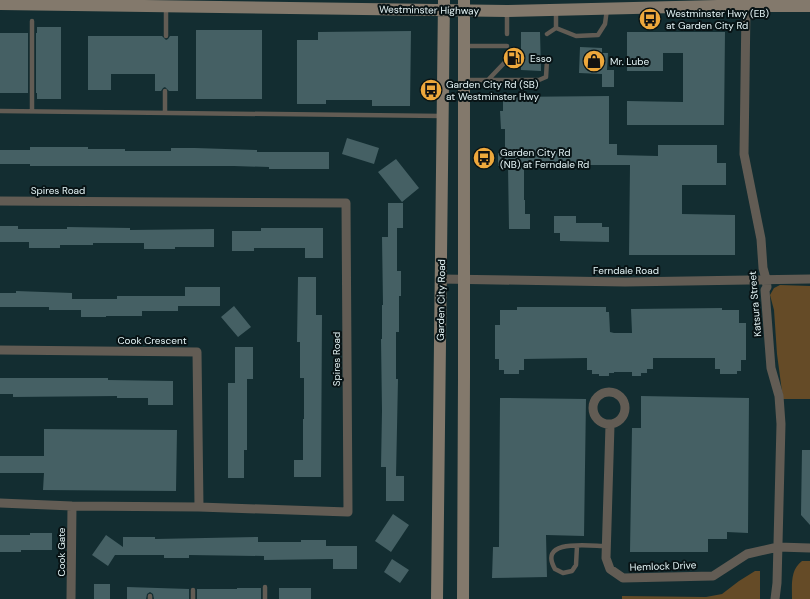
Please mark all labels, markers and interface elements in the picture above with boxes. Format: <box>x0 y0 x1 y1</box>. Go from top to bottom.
street label: Westminster Highway <box>379 3 480 17</box>
bus stop icon: Westminster Hwy (EB) at Garden City Rd <box>637 6 663 32</box>
place label: Westminster Hwy (EB) at Garden City Rd <box>666 7 769 32</box>
fuel station icon: Esso <box>501 45 527 71</box>
shop icon: Mr. Lube <box>581 48 607 74</box>
place label: Esso <box>530 52 552 65</box>
place label: Mr. Lube <box>610 55 650 68</box>
bus stop icon: Garden City Rd (SB) at Westminster Hwy <box>418 77 444 103</box>
place label: Garden City Rd (SB) at Westminster Hwy <box>446 78 540 103</box>
bus stop icon: Garden City Rd (NB) at Ferndale Rd <box>471 145 497 171</box>
place label: Garden City Rd (NB) at Ferndale Rd <box>500 146 589 171</box>
street label: Spires Road <box>31 184 85 197</box>
street label: Garden City Road <box>434 259 448 341</box>
street label: Ferndale Road <box>593 264 659 277</box>
street label: Katsura Street <box>746 271 764 337</box>
street label: Spires Road <box>330 332 343 386</box>
street label: Cook Crescent <box>117 334 187 347</box>
street label: Cook Gate <box>55 527 68 577</box>
street label: Hemlock Drive <box>629 558 697 574</box>

